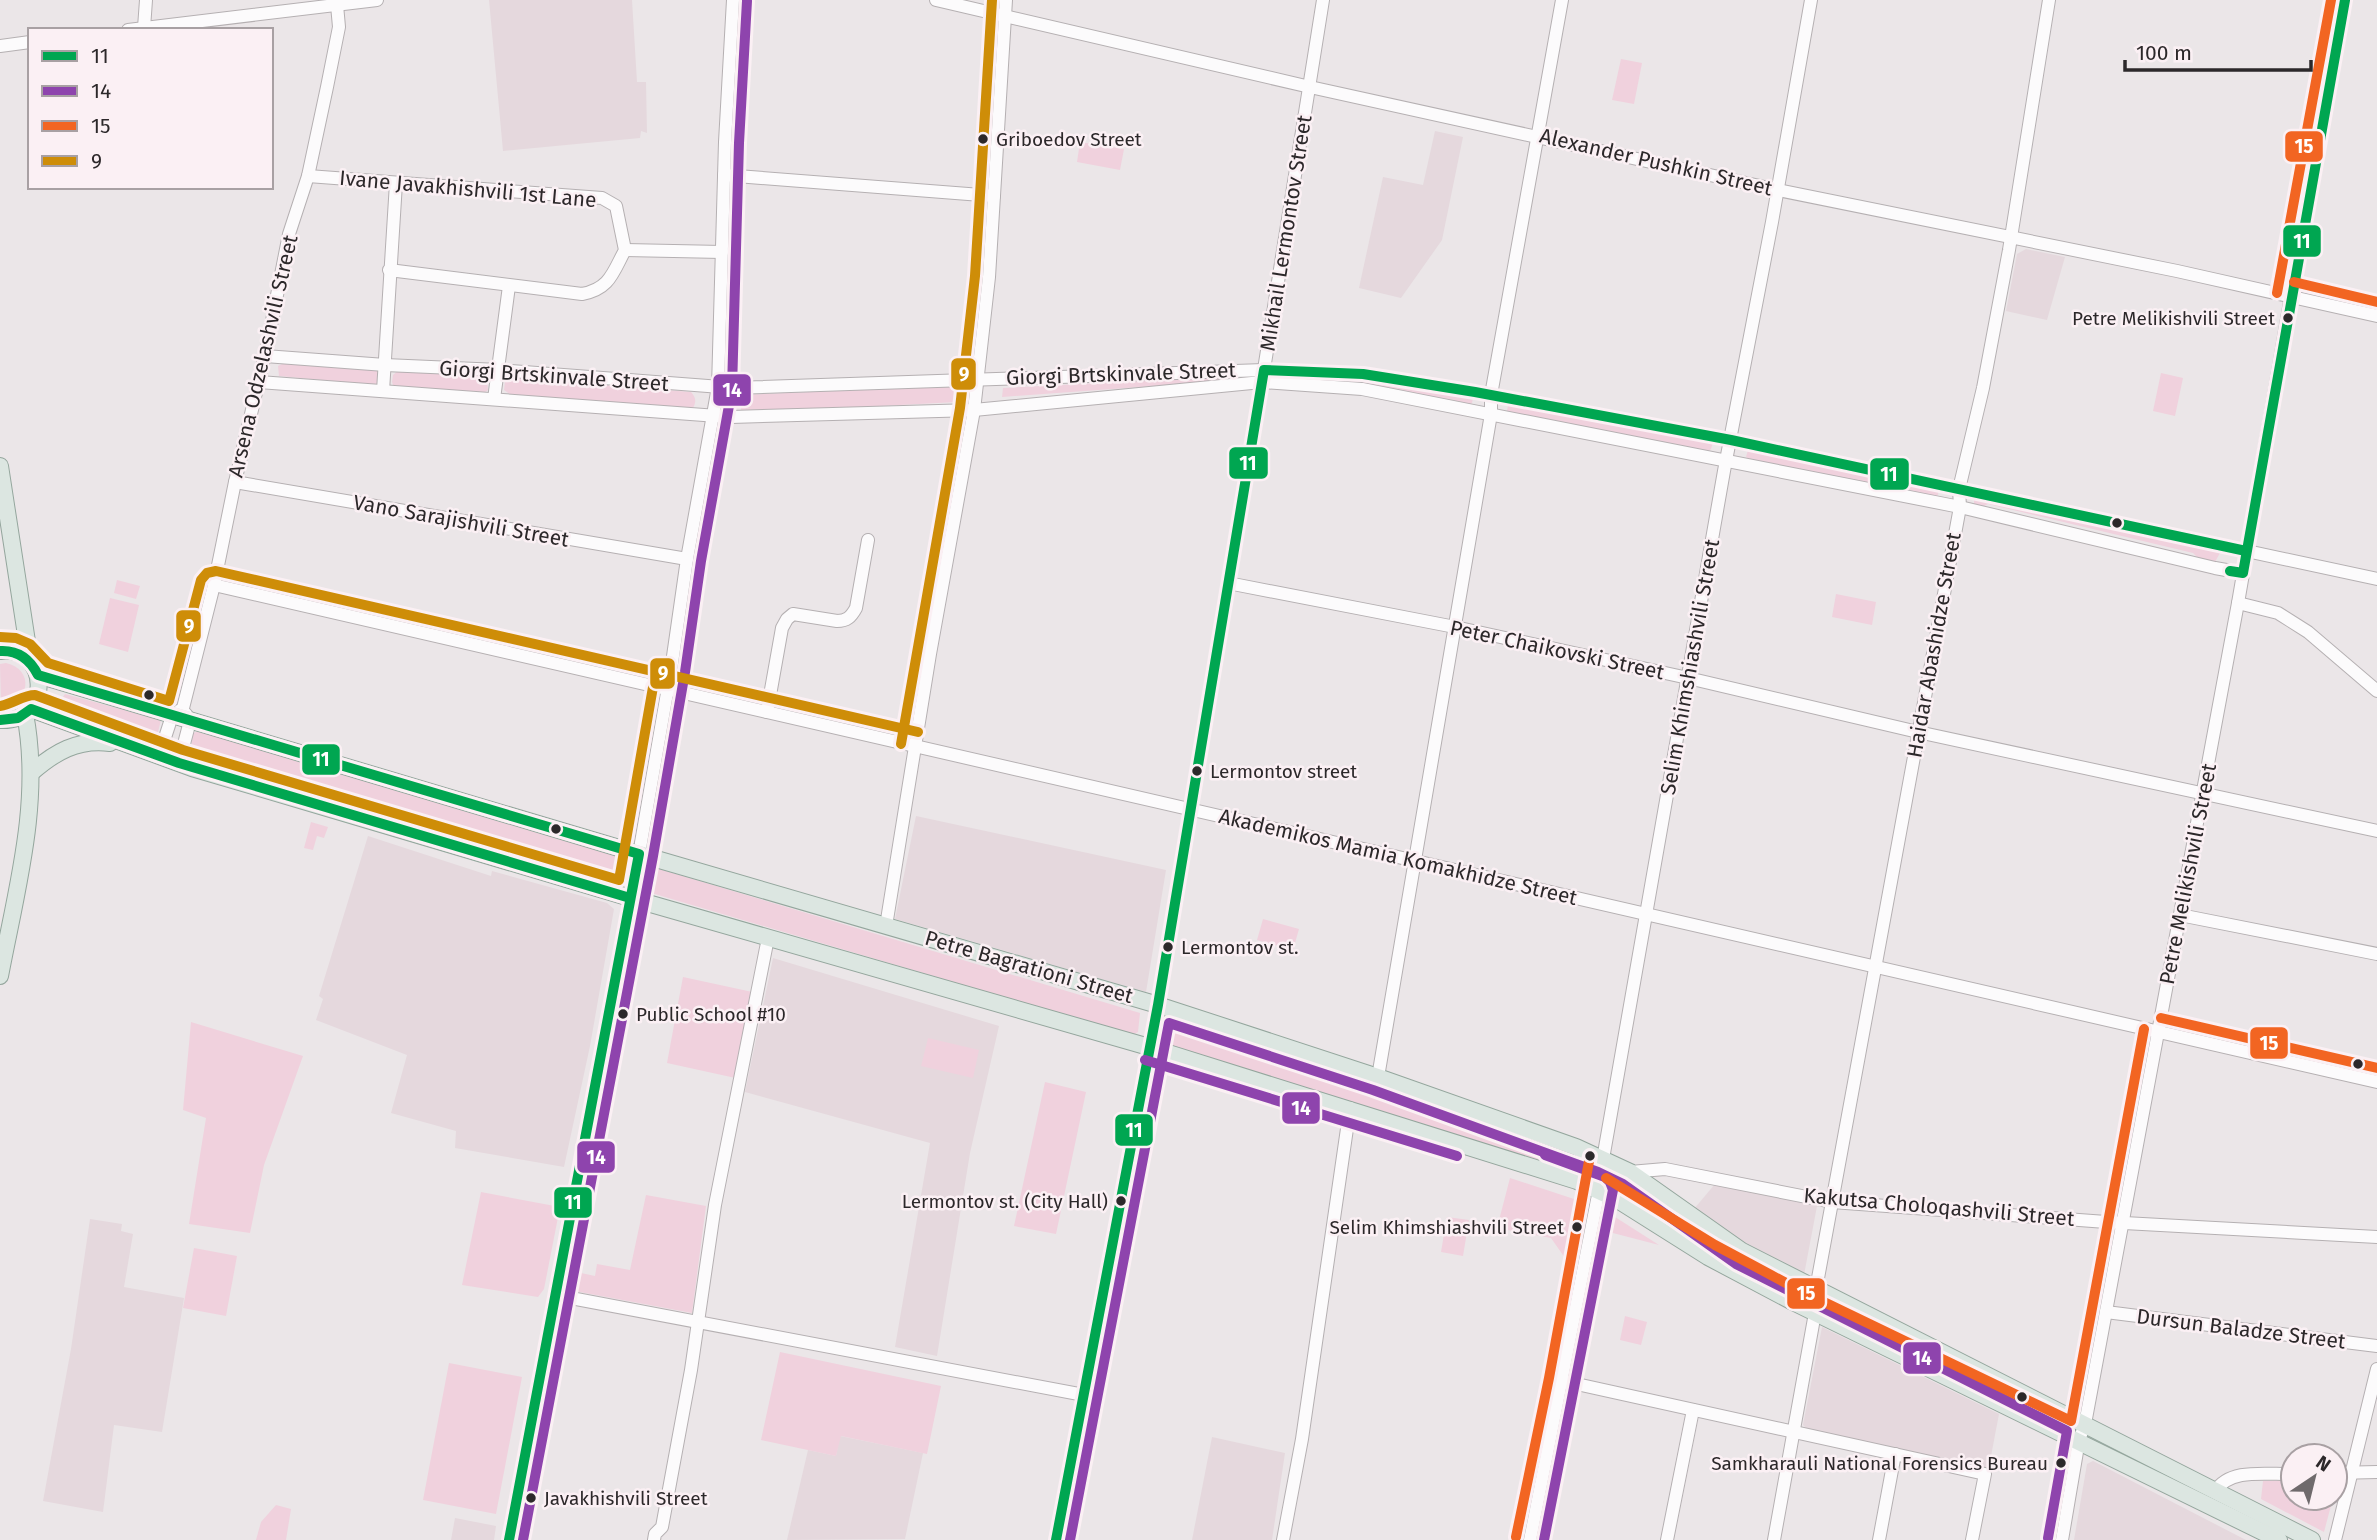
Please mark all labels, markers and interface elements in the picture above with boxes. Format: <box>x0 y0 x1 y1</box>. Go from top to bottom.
legend <box>28 28 273 189</box>
scale bar <box>2125 28 2310 72</box>
text: 100 m <box>2136 40 2192 66</box>
text: 11 <box>91 43 109 69</box>
text: 14 <box>91 78 111 104</box>
text: 15 <box>91 113 111 139</box>
street label: Mikhail Lermontov Street <box>1254 113 1318 353</box>
street label: Alexander Pushkin Street <box>1537 123 1775 202</box>
place label: Griboedov Street <box>996 128 1142 151</box>
line badge: 15 <box>2284 130 2324 163</box>
marker: Griboedov Street <box>976 132 990 146</box>
text: 15 <box>2294 135 2314 158</box>
text: 9 <box>91 148 102 174</box>
street label: Ivane Javakhishvili 1st Lane <box>338 165 598 213</box>
line badge: 11 <box>2282 224 2322 258</box>
text: 11 <box>2293 230 2311 253</box>
street label: Arsena Odzelashvili Street <box>222 232 304 480</box>
place label: Petre Melikishvili Street <box>2072 307 2275 330</box>
marker: Petre Melikishvili Street <box>2281 311 2295 325</box>
street label: Giorgi Brtskinvale Street <box>438 355 670 397</box>
line badge: 9 <box>950 357 977 391</box>
street label: Giorgi Brtskinvale Street <box>1006 357 1237 391</box>
text: 9 <box>959 363 970 386</box>
line badge: 14 <box>712 373 752 407</box>
text: 14 <box>722 379 742 402</box>
line badge: 11 <box>1228 446 1269 480</box>
text: 11 <box>1239 452 1257 475</box>
line badge: 11 <box>1869 457 1910 491</box>
text: 11 <box>1880 463 1898 486</box>
street label: Vano Sarajishvili Street <box>351 489 571 553</box>
unlabelled marker <box>2110 516 2124 530</box>
street label: Haidar Abashidze Street <box>1901 530 1967 760</box>
street label: Selim Khimshiashvili Street <box>1655 537 1725 797</box>
line badge: 9 <box>175 609 202 643</box>
text: 9 <box>184 615 195 638</box>
street label: Peter Chaikovski Street <box>1447 615 1667 686</box>
line badge: 9 <box>649 657 676 690</box>
text: 9 <box>658 662 669 685</box>
unlabelled marker <box>142 688 156 702</box>
line badge: 11 <box>301 743 341 776</box>
text: 11 <box>312 748 330 771</box>
place label: Lermontov street <box>1210 760 1357 783</box>
street label: Petre Melikishvili Street <box>2154 761 2222 987</box>
marker: Lermontov street <box>1190 764 1204 778</box>
street label: Akademikos Mamia Komakhidze Street <box>1216 803 1580 911</box>
unlabelled marker <box>549 822 563 836</box>
street label: Petre Bagrationi Street <box>922 925 1136 1009</box>
place label: Lermontov st. <box>1181 936 1299 959</box>
marker: Lermontov st. <box>1161 940 1175 954</box>
place label: Public School #10 <box>636 1003 786 1026</box>
marker: Public School #10 <box>616 1007 630 1021</box>
line badge: 15 <box>2249 1026 2289 1060</box>
text: 15 <box>2259 1032 2279 1055</box>
unlabelled marker <box>2351 1057 2365 1071</box>
line badge: 14 <box>1281 1091 1321 1125</box>
text: 14 <box>1291 1097 1311 1120</box>
line badge: 11 <box>1114 1113 1154 1147</box>
text: 11 <box>1125 1119 1143 1142</box>
line badge: 14 <box>576 1140 616 1174</box>
text: 14 <box>586 1146 606 1169</box>
unlabelled marker <box>1583 1149 1597 1163</box>
street label: Kakutsa Choloqashvili Street <box>1803 1182 2076 1232</box>
line badge: 11 <box>553 1186 593 1219</box>
place label: Lermontov st. (City Hall) <box>902 1190 1108 1213</box>
text: 11 <box>564 1191 582 1214</box>
marker: Lermontov st. (City Hall) <box>1114 1194 1128 1208</box>
place label: Selim Khimshiashvili Street <box>1329 1216 1564 1239</box>
marker: Selim Khimshiashvili Street <box>1570 1220 1584 1234</box>
line badge: 15 <box>1786 1277 1826 1310</box>
text: 15 <box>1796 1282 1816 1305</box>
street label: Dursun Baladze Street <box>2135 1303 2347 1355</box>
line badge: 14 <box>1902 1341 1942 1375</box>
text: 14 <box>1912 1347 1932 1370</box>
unlabelled marker <box>2015 1390 2029 1404</box>
north arrow <box>2279 1442 2349 1512</box>
text: N <box>2312 1450 2335 1477</box>
place label: Samkharauli National Forensics Bureau <box>1711 1452 2048 1475</box>
marker: Samkharauli National Forensics Bureau <box>2054 1456 2068 1470</box>
place label: Javakhishvili Street <box>544 1487 708 1510</box>
marker: Javakhishvili Street <box>524 1491 538 1505</box>

